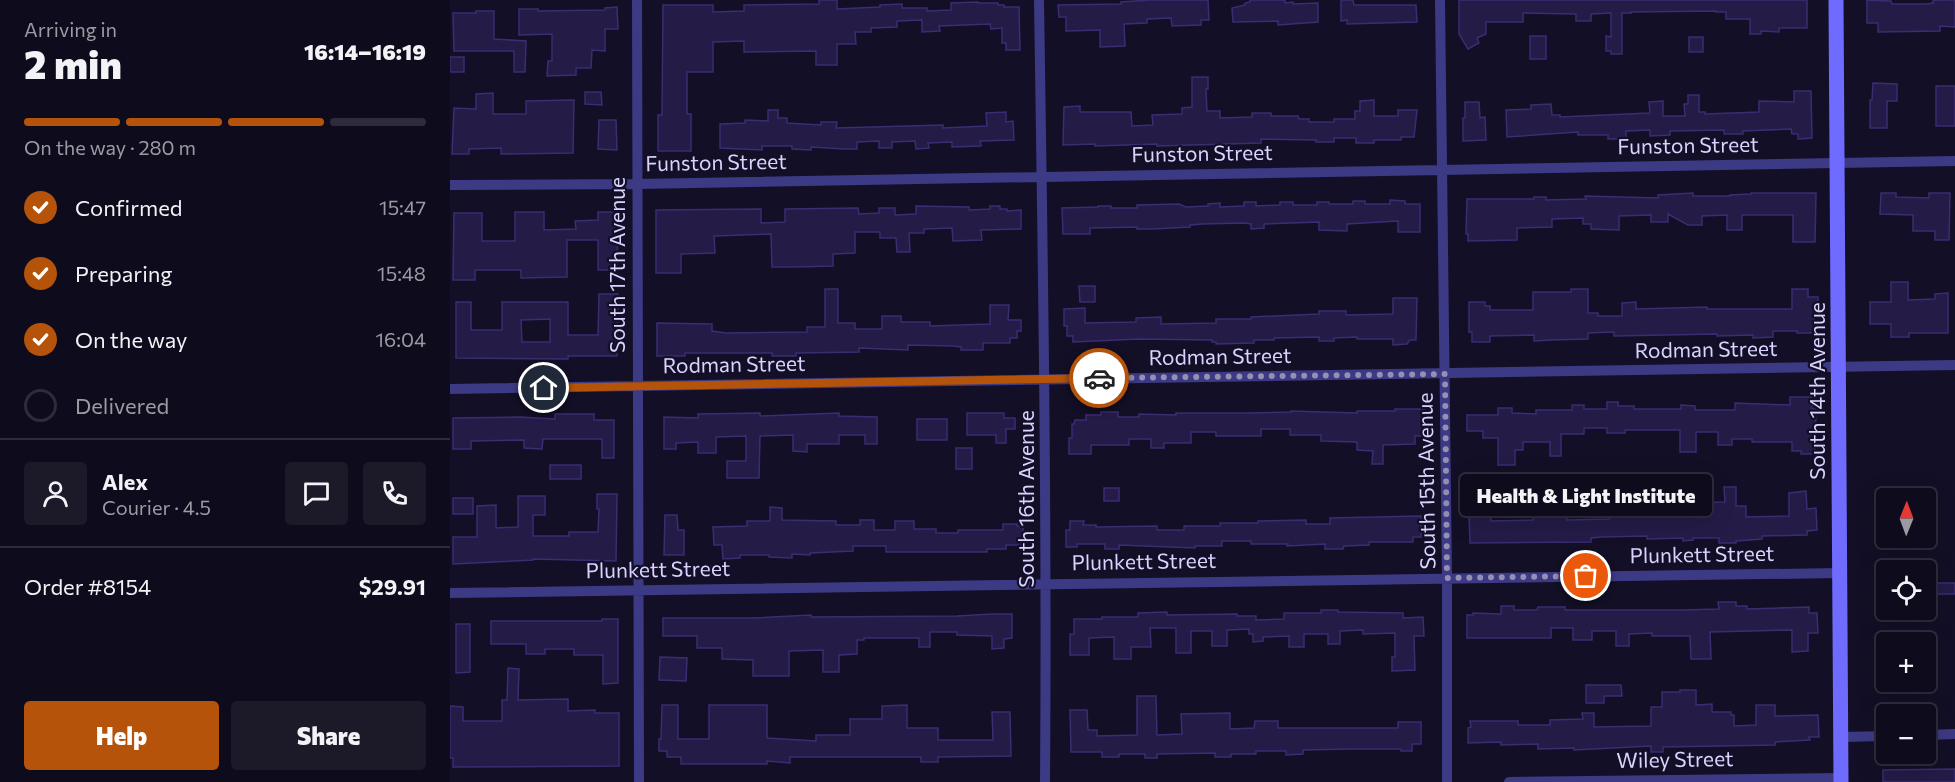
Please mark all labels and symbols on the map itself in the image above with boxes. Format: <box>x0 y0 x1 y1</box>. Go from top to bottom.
street label: Funston Street <box>1617 131 1759 158</box>
street label: Funston Street <box>1131 139 1273 166</box>
street label: Funston Street <box>645 148 787 175</box>
street label: South 17th Avenue <box>604 177 629 353</box>
street label: South 14th Avenue <box>1804 302 1829 480</box>
street label: Rodman Street <box>1634 335 1778 362</box>
street label: Rodman Street <box>1148 342 1292 369</box>
courier <box>1069 348 1129 408</box>
street label: Rodman Street <box>662 350 806 377</box>
pin <box>518 362 569 413</box>
street label: South 15th Avenue <box>1411 392 1440 570</box>
street label: South 16th Avenue <box>1013 410 1038 588</box>
callout: Health & Light Institute <box>1460 474 1712 516</box>
north arrow <box>1876 488 1936 548</box>
street label: Plunkett Street <box>1629 540 1775 567</box>
street label: Plunkett Street <box>1071 547 1217 574</box>
pin <box>1560 550 1611 601</box>
street label: Plunkett Street <box>585 555 731 582</box>
street label: Wiley Street <box>1616 745 1734 772</box>

